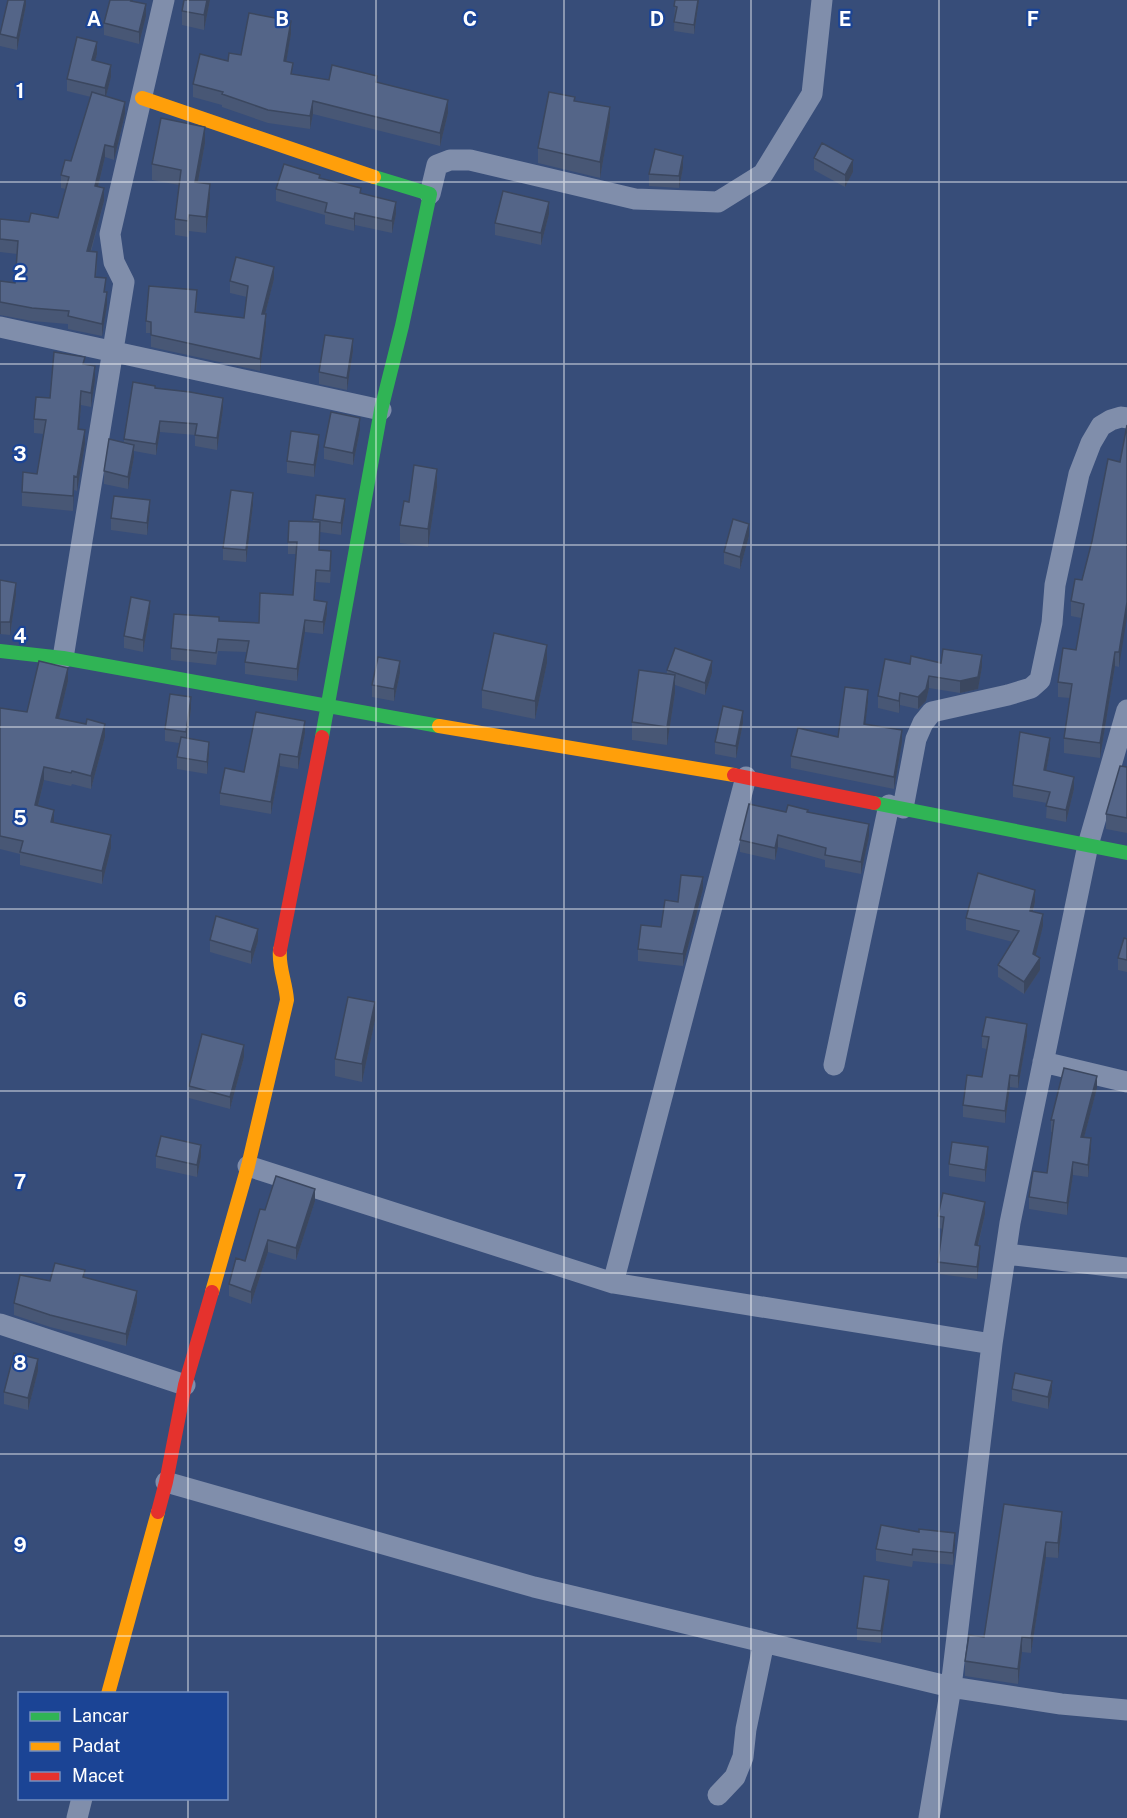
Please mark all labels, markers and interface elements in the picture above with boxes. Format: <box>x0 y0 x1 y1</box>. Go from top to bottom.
text: A <box>87 7 101 31</box>
text: B <box>275 7 289 31</box>
text: C <box>463 7 477 31</box>
text: D <box>650 7 664 31</box>
text: E <box>839 7 851 31</box>
text: F <box>1027 7 1039 31</box>
text: 1 <box>16 79 24 103</box>
text: 2 <box>14 261 26 285</box>
text: 3 <box>13 442 27 466</box>
text: 4 <box>13 624 27 648</box>
text: 5 <box>13 806 27 830</box>
text: 6 <box>13 988 27 1012</box>
text: 7 <box>14 1170 26 1194</box>
text: 8 <box>13 1351 27 1375</box>
text: 9 <box>13 1533 27 1557</box>
legend <box>18 1692 228 1800</box>
text: Lancar <box>72 1705 129 1726</box>
text: Padat <box>72 1735 121 1756</box>
text: Macet <box>72 1765 124 1786</box>

